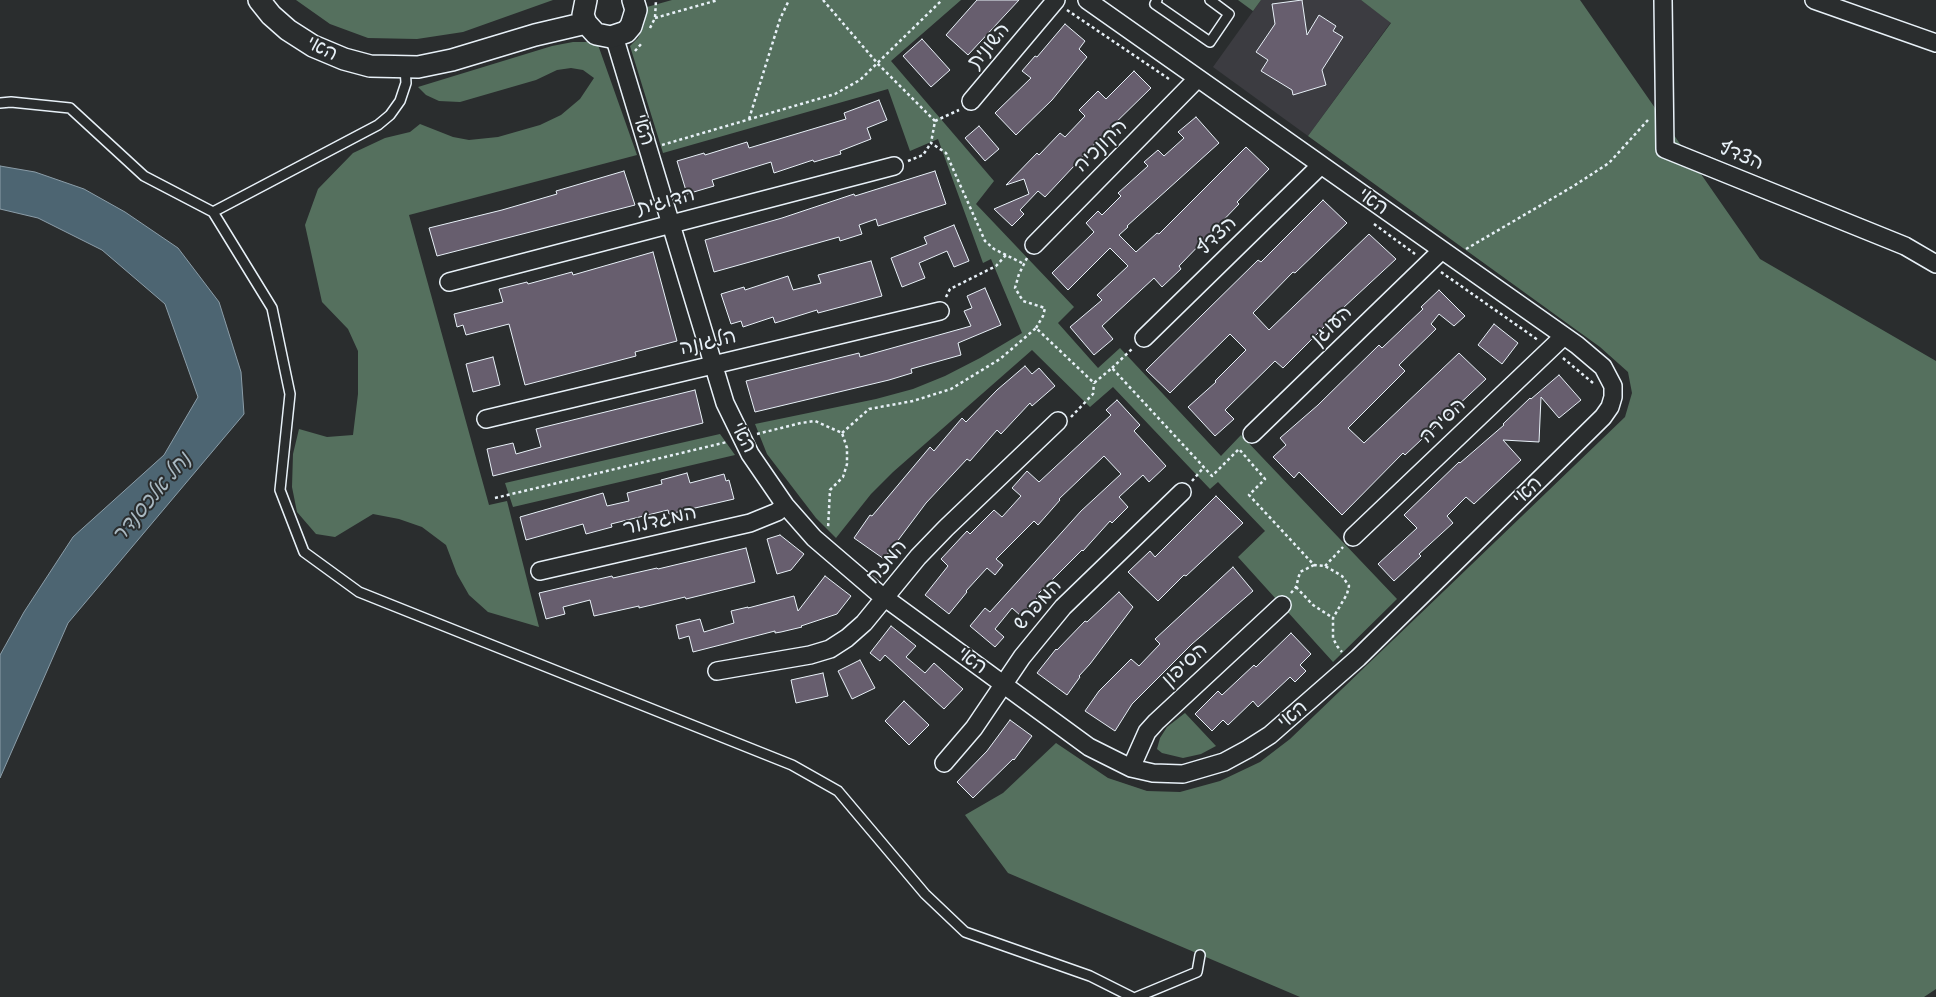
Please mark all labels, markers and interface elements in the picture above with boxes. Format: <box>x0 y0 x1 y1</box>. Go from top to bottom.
street label: השונית <box>963 18 1015 74</box>
street label: האי <box>303 31 341 67</box>
street label: האי <box>627 111 659 149</box>
street label: הקונכיה <box>1069 114 1133 178</box>
street label: הצדף <box>1715 136 1767 176</box>
street label: הדוגית <box>634 183 698 221</box>
street label: האי <box>1353 183 1393 221</box>
street label: הצדף <box>1192 211 1242 261</box>
street label: העוגן <box>1306 301 1358 351</box>
street label: הלגונה <box>677 325 739 361</box>
street label: הסירה <box>1415 393 1471 449</box>
street label: האי <box>725 418 761 458</box>
water label: נחל אלכסנדר <box>107 448 197 548</box>
street label: האי <box>1508 471 1548 511</box>
street label: המגדלור <box>621 501 699 541</box>
street label: המזח <box>861 535 913 589</box>
street label: המפרש <box>1009 574 1067 636</box>
street label: הסיפון <box>1157 638 1213 692</box>
street label: האי <box>952 642 992 680</box>
street label: האי <box>1273 696 1313 734</box>

